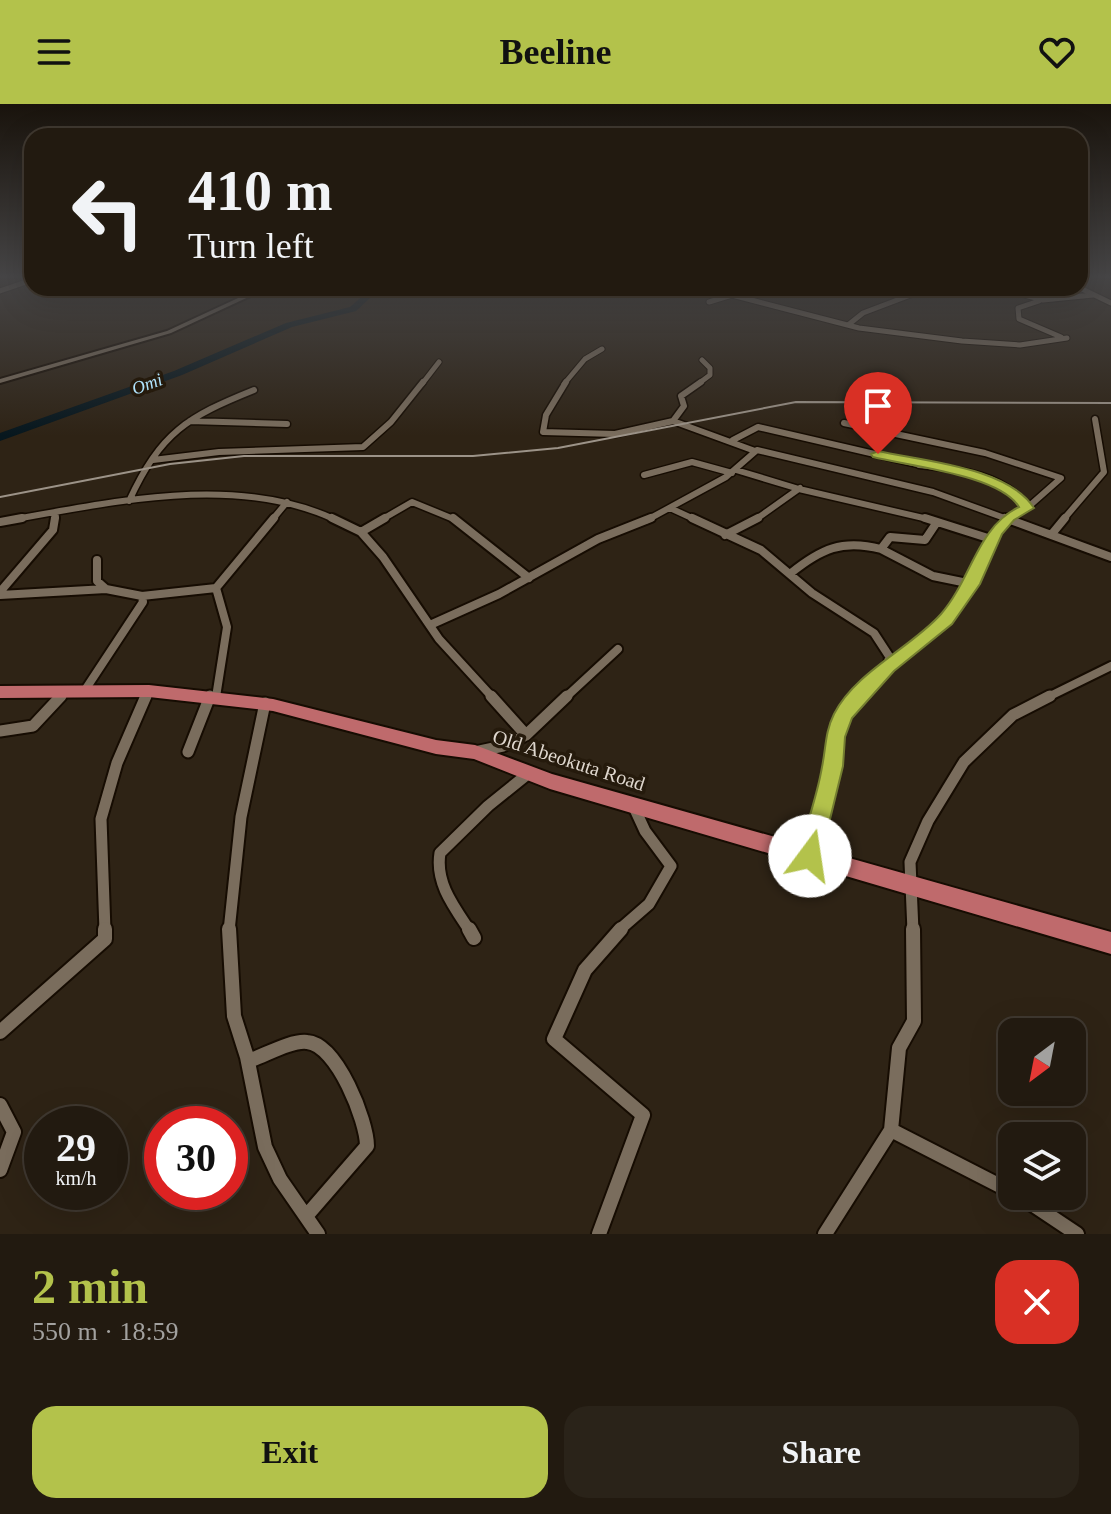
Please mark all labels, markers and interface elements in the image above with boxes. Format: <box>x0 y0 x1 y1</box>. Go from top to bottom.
icon: menu <box>32 30 76 74</box>
icon: heart <box>1035 30 1079 74</box>
text: Beeline <box>500 32 611 72</box>
icon: left <box>56 160 160 264</box>
text: 410 m <box>188 160 333 222</box>
text: Turn left <box>188 226 314 266</box>
water label: Omi <box>129 369 165 399</box>
pin <box>844 372 912 454</box>
icon: arrive <box>856 384 900 428</box>
street label: Old Abeokuta Road <box>490 725 648 795</box>
position arrow <box>768 814 852 898</box>
north arrow <box>998 1018 1086 1106</box>
map controls <box>998 1018 1086 1210</box>
speed limit sign: 30 <box>144 1106 248 1210</box>
button: layers <box>998 1122 1086 1210</box>
text: 29 <box>56 1125 96 1170</box>
text: km/h <box>55 1167 97 1189</box>
text: 2 min <box>32 1260 148 1313</box>
button: close <box>995 1260 1079 1344</box>
text: 550 m · 18:59 <box>32 1317 179 1346</box>
button: Exit <box>32 1406 548 1498</box>
button: Share <box>564 1406 1079 1498</box>

